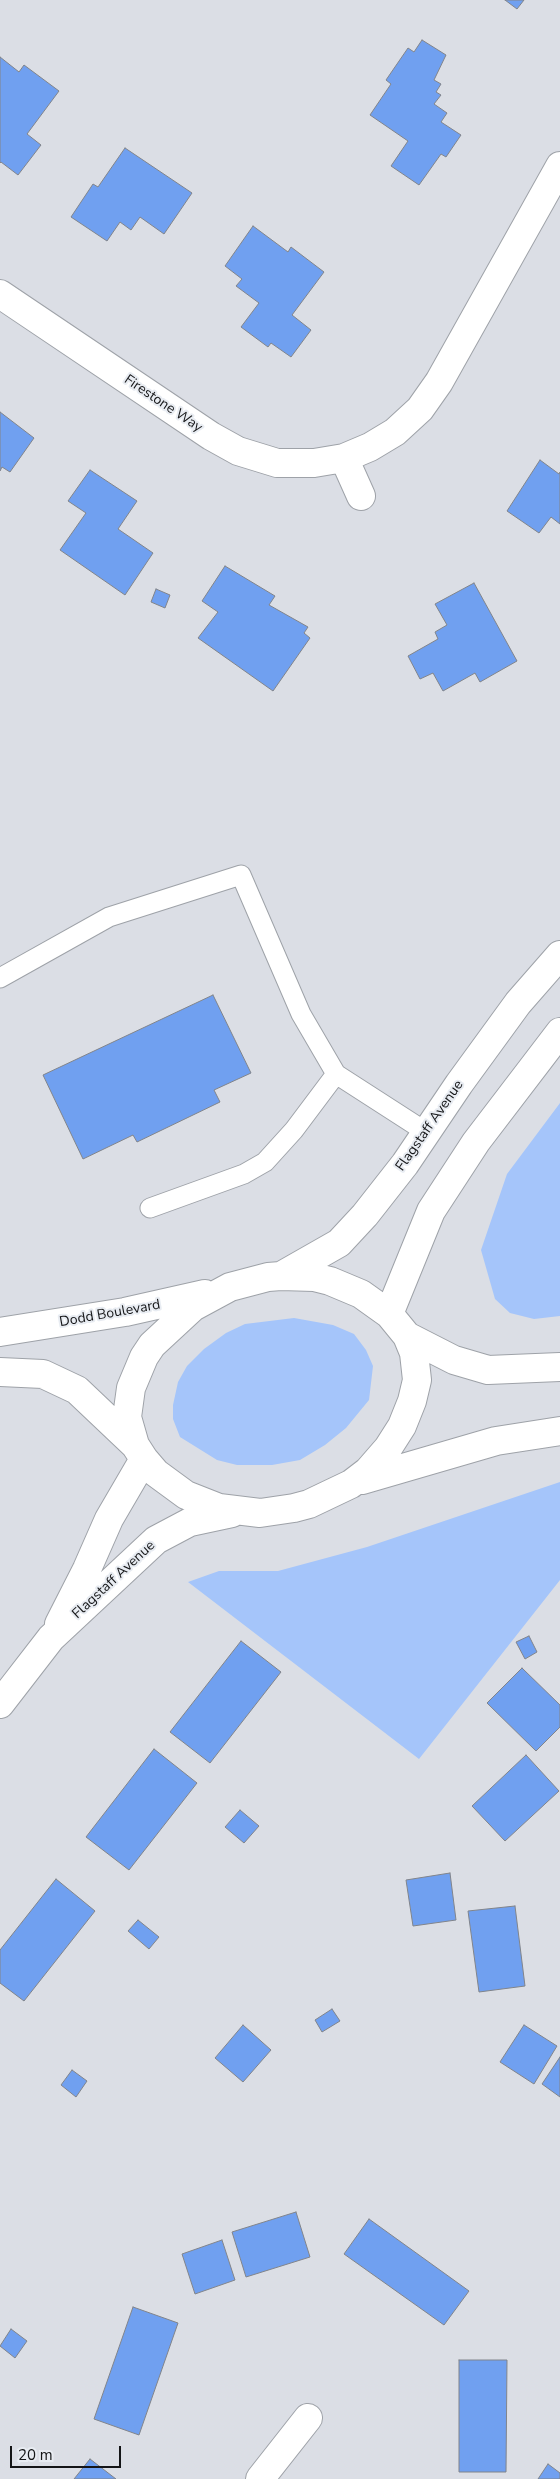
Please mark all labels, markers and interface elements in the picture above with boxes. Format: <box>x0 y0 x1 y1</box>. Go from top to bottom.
street label: Firestone Way <box>121 372 205 436</box>
street label: Flagstaff Avenue <box>392 1077 468 1175</box>
street label: Dodd Boulevard <box>58 1297 162 1331</box>
street label: Flagstaff Avenue <box>69 1537 159 1623</box>
scale bar <box>12 2436 124 2468</box>
text: 20 m <box>18 2445 53 2465</box>

